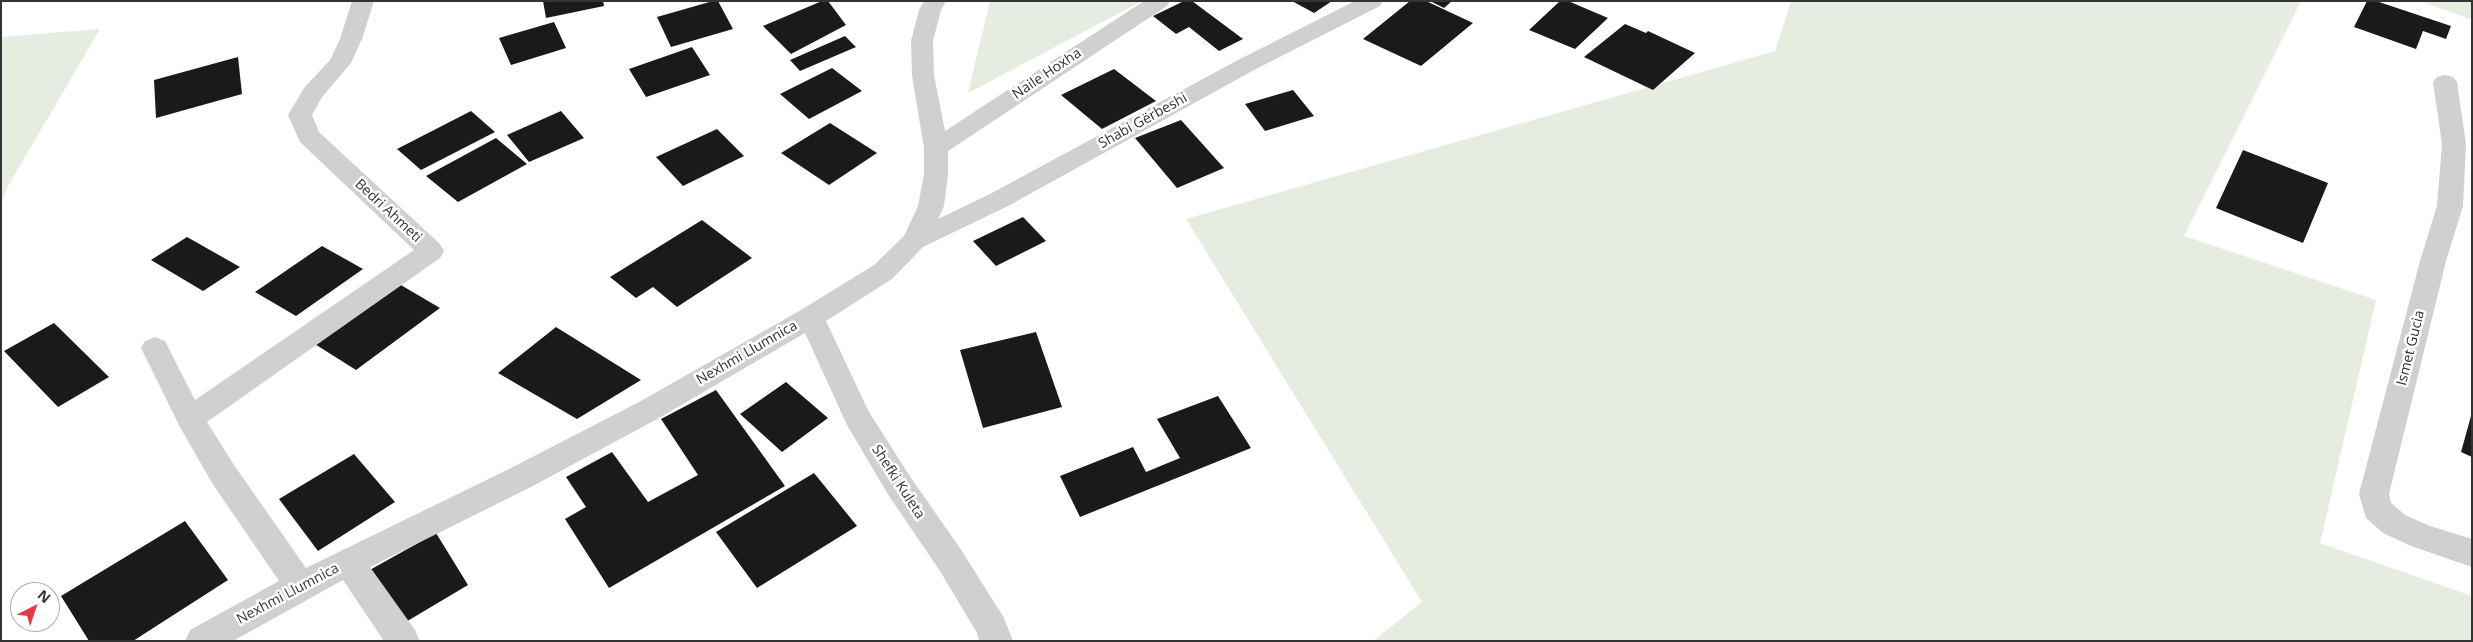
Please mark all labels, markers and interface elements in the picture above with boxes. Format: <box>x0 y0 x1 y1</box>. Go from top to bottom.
street label: Naile Hoxha <box>1009 45 1085 103</box>
street label: Shabi Gërbeshi <box>1096 90 1190 152</box>
street label: Bedri Ahmeti <box>351 176 425 246</box>
street label: Ismet Gucia <box>2394 309 2428 387</box>
street label: Nexhmi Llumnica <box>694 317 800 389</box>
street label: Shefki Kuleta <box>868 442 928 522</box>
street label: Nexhmi Llumnica <box>234 560 342 628</box>
north arrow <box>10 582 60 632</box>
text: N <box>34 585 55 607</box>

